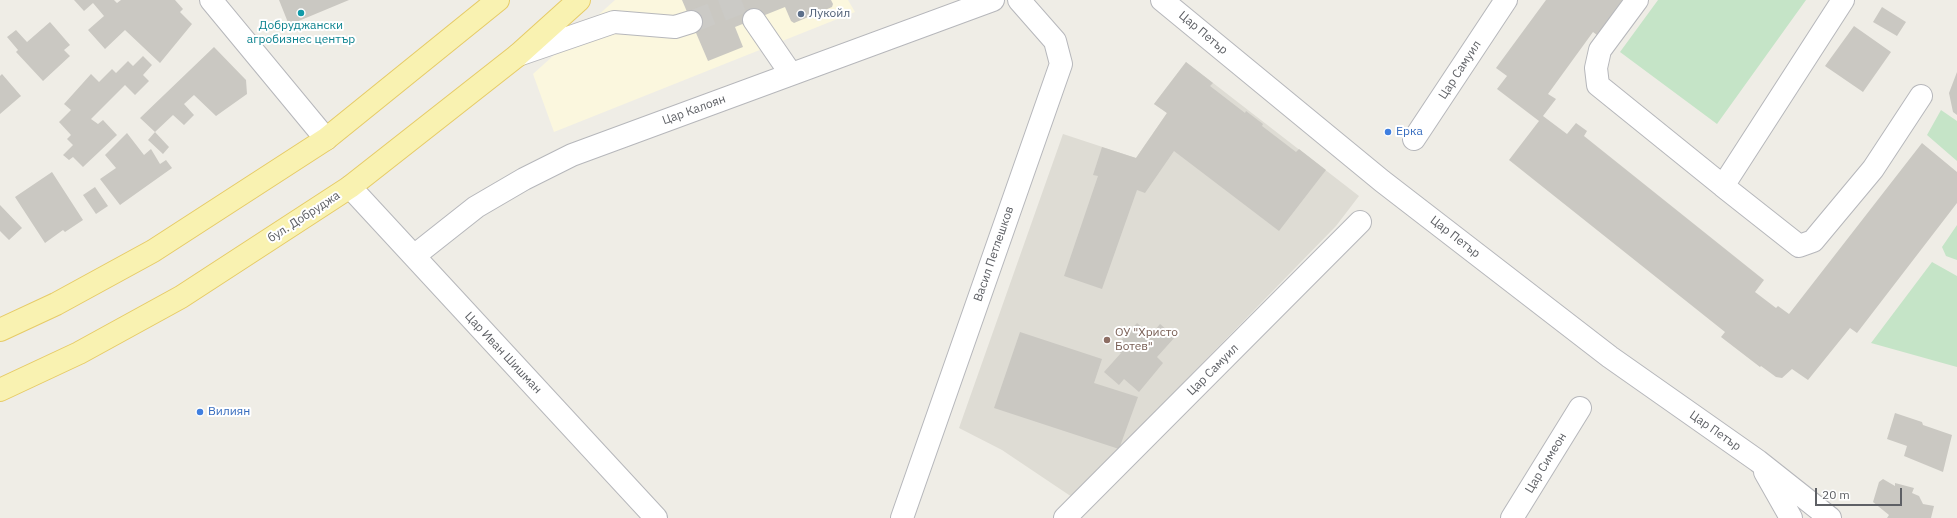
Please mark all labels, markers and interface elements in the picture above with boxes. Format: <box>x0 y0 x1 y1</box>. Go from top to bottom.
place label: Лукойл <box>809 7 850 21</box>
marker: Добруджански агробизнес център <box>296 8 306 18</box>
street label: Цар Петър <box>1176 8 1230 58</box>
marker: Лукойл <box>796 9 806 19</box>
place label: Добруджански агробизнес център <box>247 19 355 47</box>
street label: Цар Самуил <box>1436 38 1484 102</box>
street label: Цар Калоян <box>660 92 728 128</box>
place label: Ерка <box>1396 125 1423 139</box>
marker: Ерка <box>1383 127 1393 137</box>
street label: бул. Добруджа <box>265 188 343 246</box>
street label: Васил Петлешков <box>971 204 1017 304</box>
street label: Цар Петър <box>1427 213 1483 261</box>
street label: Цар Иван Шишман <box>462 309 544 397</box>
place label: ОУ "Христо Ботев" <box>1115 326 1178 354</box>
marker: ОУ "Христо Ботев" <box>1102 335 1112 345</box>
street label: Цар Самуил <box>1184 341 1242 399</box>
place label: Вилиян <box>208 405 250 419</box>
marker: Вилиян <box>195 407 205 417</box>
street label: Цар Петър <box>1687 408 1743 454</box>
street label: Цар Симеон <box>1522 430 1570 496</box>
scale bar <box>1817 480 1904 506</box>
text: 20 m <box>1822 487 1850 502</box>

